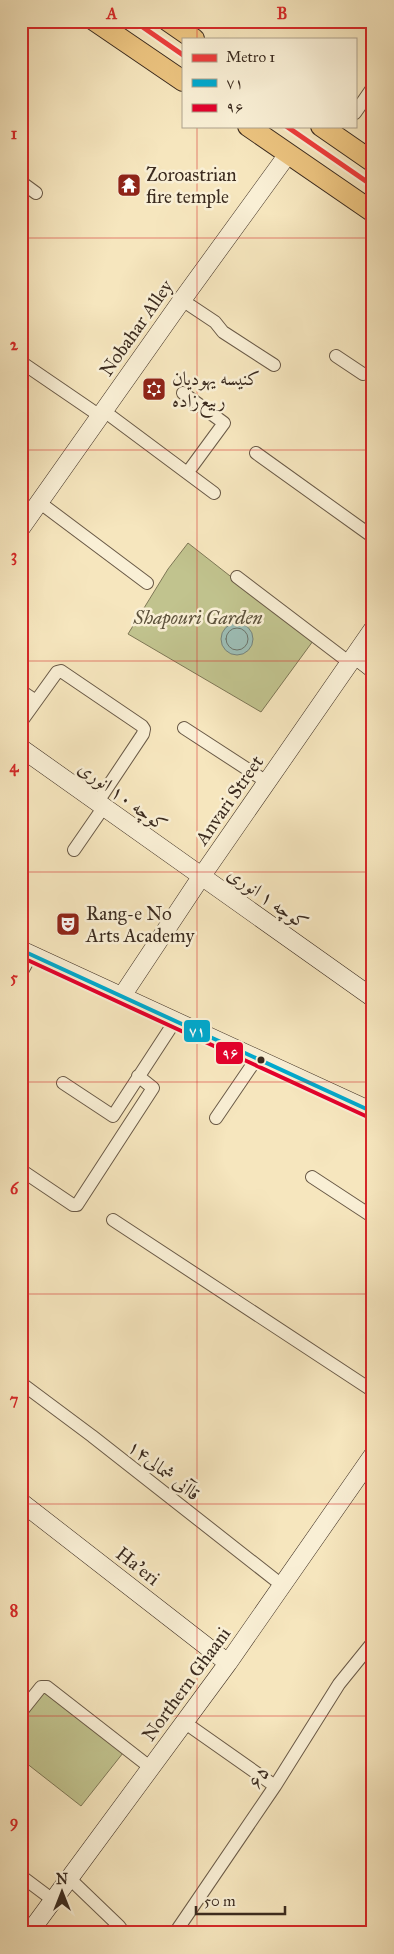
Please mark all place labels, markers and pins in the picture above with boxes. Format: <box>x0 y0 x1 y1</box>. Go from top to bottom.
place label: Zoroastrian fire temple <box>146 163 237 208</box>
temple icon: Zoroastrian fire temple <box>116 172 142 198</box>
place label: کنیسه یهودیان ربیع‌زاده <box>172 367 260 418</box>
synagogue icon: کنیسه یهودیان ربیع‌زاده <box>141 376 167 402</box>
place label: Rang-e No Arts Academy <box>85 902 195 947</box>
theatre icon: Rang-e No Arts Academy <box>55 911 81 937</box>
unlabelled marker <box>256 1055 266 1065</box>

